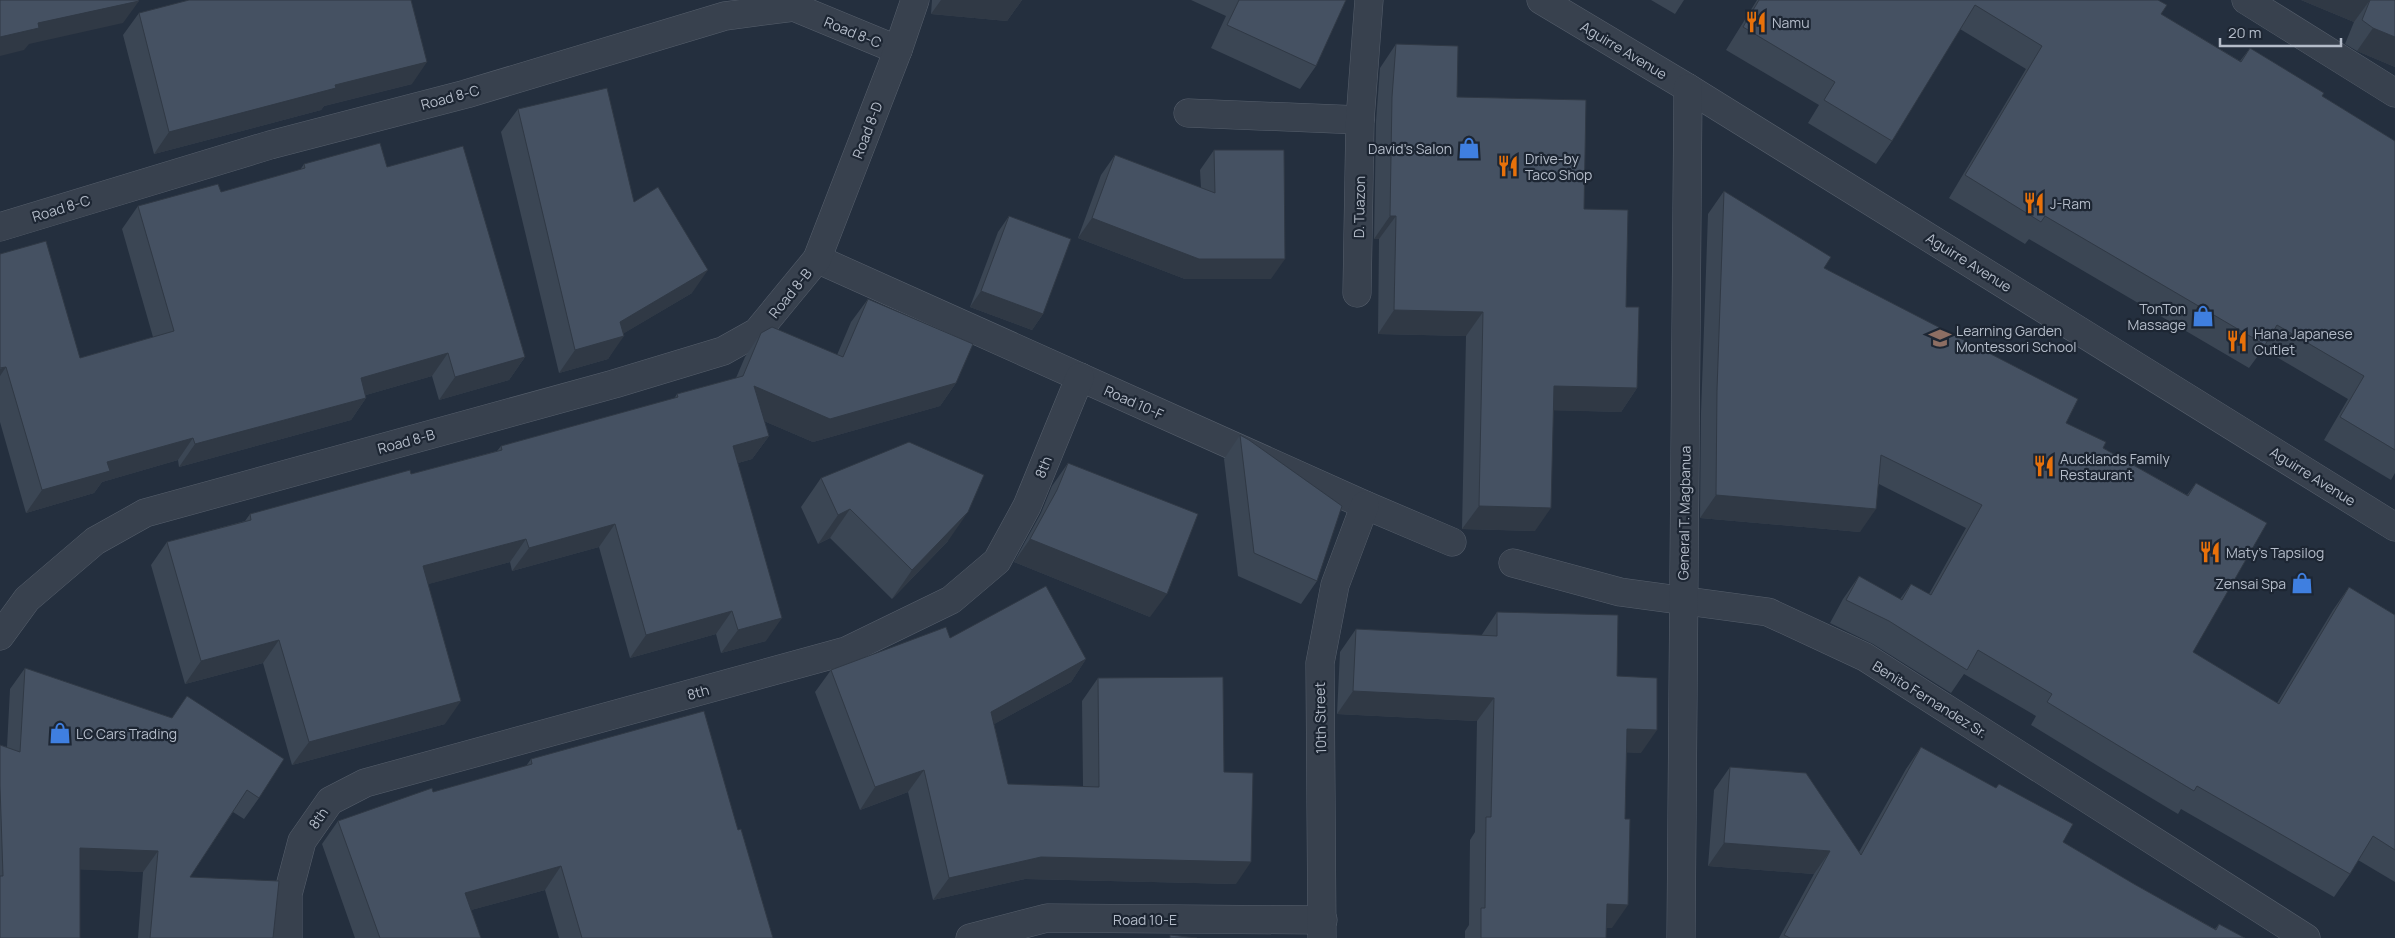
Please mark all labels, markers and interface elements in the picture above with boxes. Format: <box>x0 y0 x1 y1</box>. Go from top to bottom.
restaurant icon: Namu <box>1743 9 1769 35</box>
street label: Road 8-C <box>822 12 884 52</box>
place label: Namu <box>1772 13 1810 32</box>
scale bar <box>2220 15 2341 47</box>
street label: Aguirre Avenue <box>1577 17 1671 83</box>
text: 20 m <box>2228 22 2261 43</box>
street label: Road 8-C <box>419 80 481 114</box>
street label: Road 8-D <box>847 99 887 161</box>
shop icon: David's Salon <box>1456 135 1482 161</box>
place label: David's Salon <box>1368 139 1452 158</box>
place label: Drive-by Taco Shop <box>1525 149 1592 184</box>
restaurant icon: Drive-by Taco Shop <box>1495 153 1521 179</box>
street label: D. Tuazon <box>1349 176 1369 238</box>
street label: Road 8-C <box>30 190 92 226</box>
restaurant icon: J-Ram <box>2021 190 2047 216</box>
place label: J-Ram <box>2050 194 2091 213</box>
street label: Aguirre Avenue <box>1923 228 2015 296</box>
street label: Road 8-B <box>764 264 816 322</box>
place label: TonTon Massage <box>2128 299 2186 334</box>
shop icon: TonTon Massage <box>2190 303 2216 329</box>
place label: Learning Garden Montessori School <box>1956 321 2077 356</box>
place label: Hana Japanese Cutlet <box>2254 324 2353 359</box>
school or university icon: Learning Garden Montessori School <box>1927 325 1953 351</box>
restaurant icon: Hana Japanese Cutlet <box>2224 328 2250 354</box>
street label: Road 10-F <box>1101 381 1167 423</box>
street label: Road 8-B <box>375 424 437 458</box>
street label: Aguirre Avenue <box>2267 442 2359 510</box>
street label: General T. Magbanua <box>1673 446 1695 580</box>
place label: Aucklands Family Restaurant <box>2060 449 2171 484</box>
street label: 8th <box>1030 453 1056 481</box>
restaurant icon: Aucklands Family Restaurant <box>2031 453 2057 479</box>
restaurant icon: Maty's Tapsilog <box>2197 539 2223 565</box>
place label: Maty's Tapsilog <box>2226 543 2324 562</box>
shop icon: Zensai Spa <box>2289 570 2315 596</box>
place label: Zensai Spa <box>2215 574 2286 593</box>
street label: Benito Fernandez Sr. <box>1869 656 1991 742</box>
street label: 8th <box>685 680 711 704</box>
street label: 10th Street <box>1310 682 1330 754</box>
shop icon: LC Cars Trading <box>47 720 73 746</box>
place label: LC Cars Trading <box>76 724 177 743</box>
street label: 8th <box>304 804 332 832</box>
street label: Road 10-E <box>1113 910 1177 929</box>

